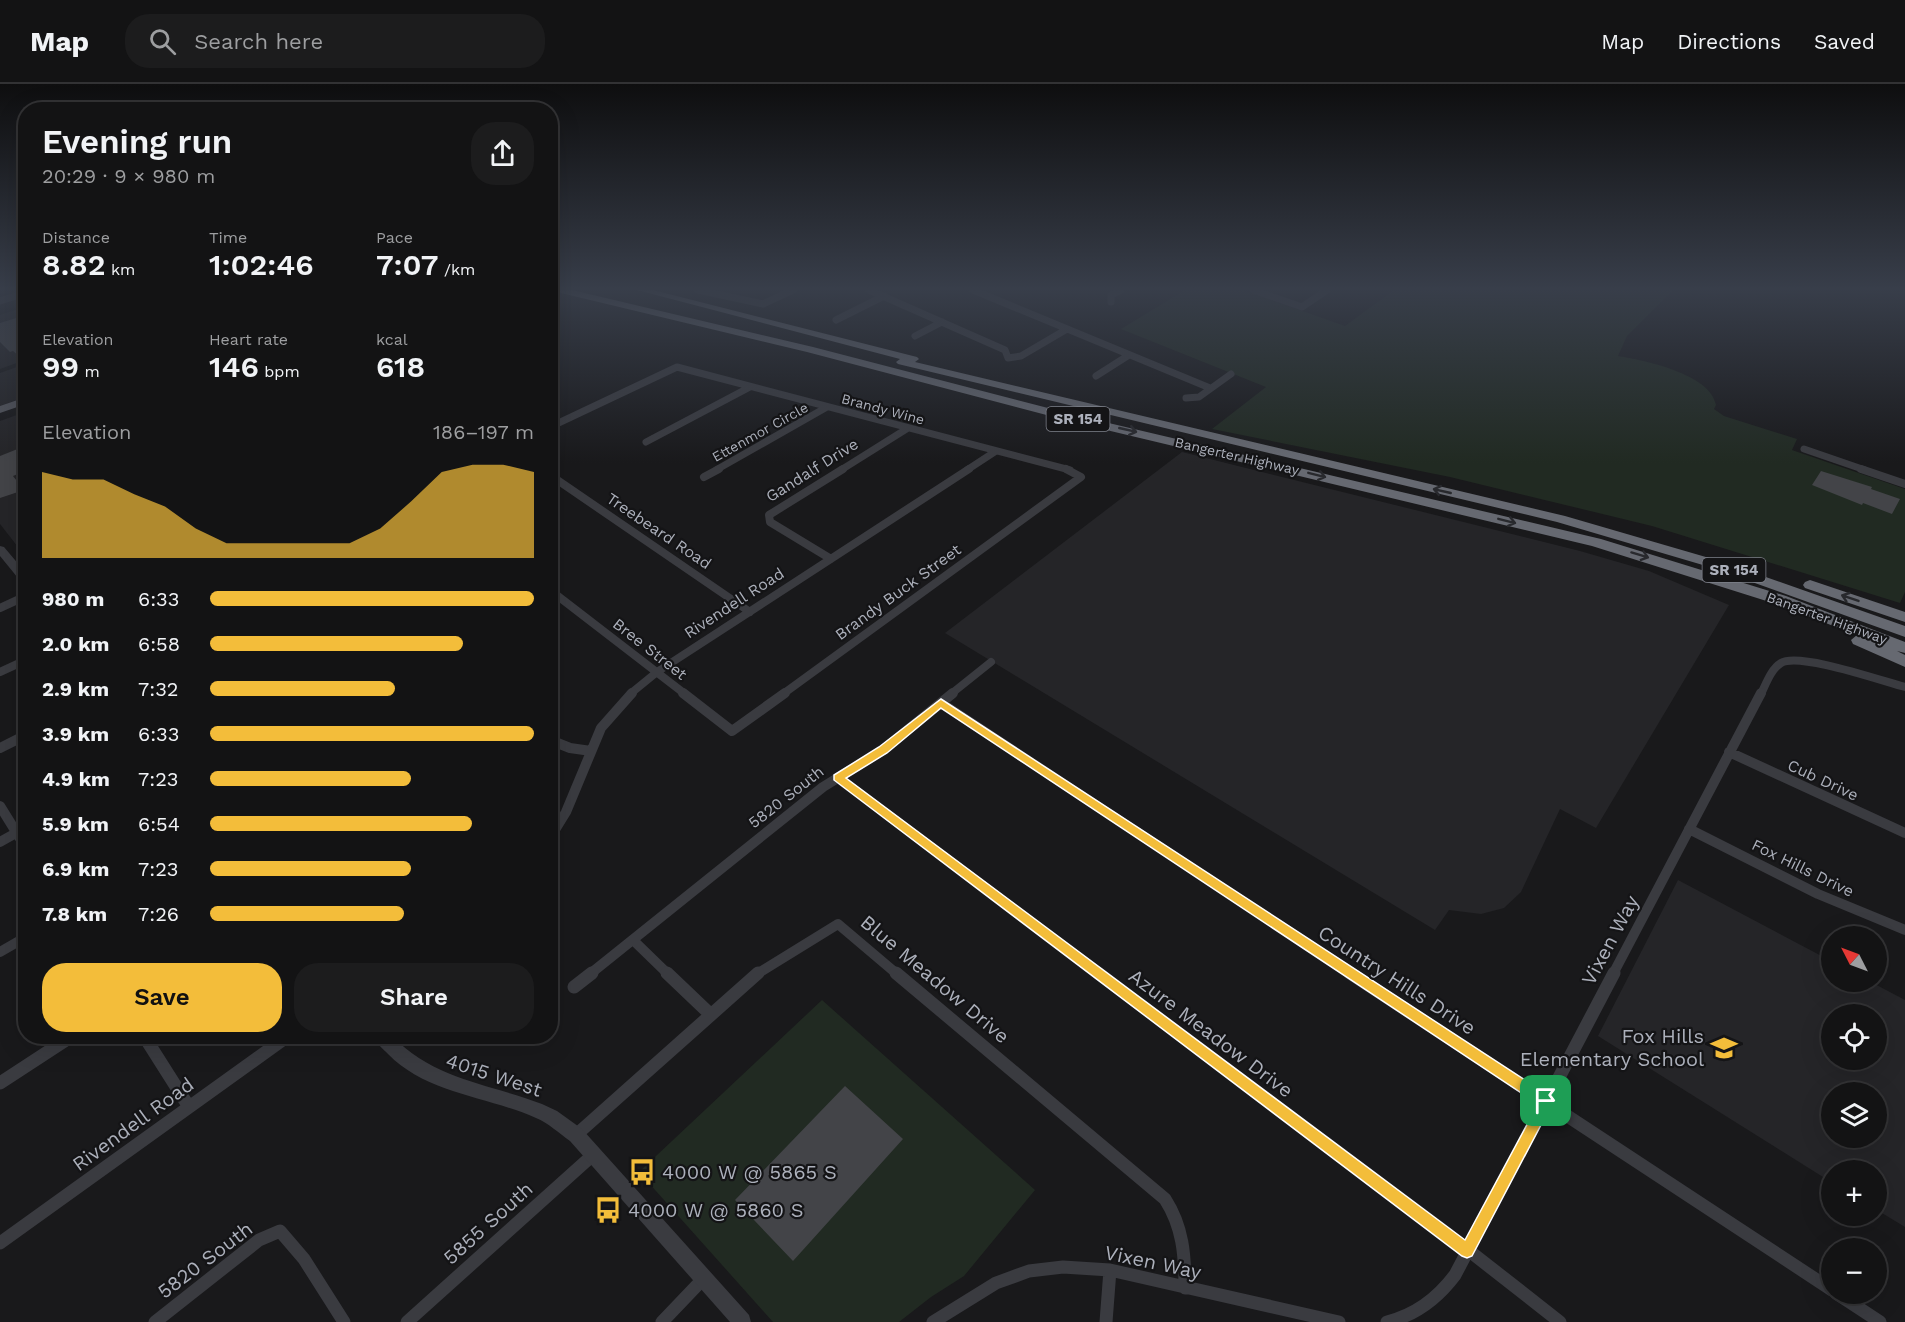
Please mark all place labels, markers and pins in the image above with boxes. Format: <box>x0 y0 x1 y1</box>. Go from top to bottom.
place label: Fox Hills Elementary School <box>1520 1024 1704 1071</box>
school or university icon: Fox Hills Elementary School <box>1709 1033 1739 1063</box>
pin <box>1520 1075 1571 1126</box>
bus stop icon: 4000 W @ 5865 S <box>627 1157 657 1187</box>
place label: 4000 W @ 5865 S <box>662 1160 837 1184</box>
bus stop icon: 4000 W @ 5860 S <box>593 1195 623 1225</box>
place label: 4000 W @ 5860 S <box>628 1198 804 1222</box>

